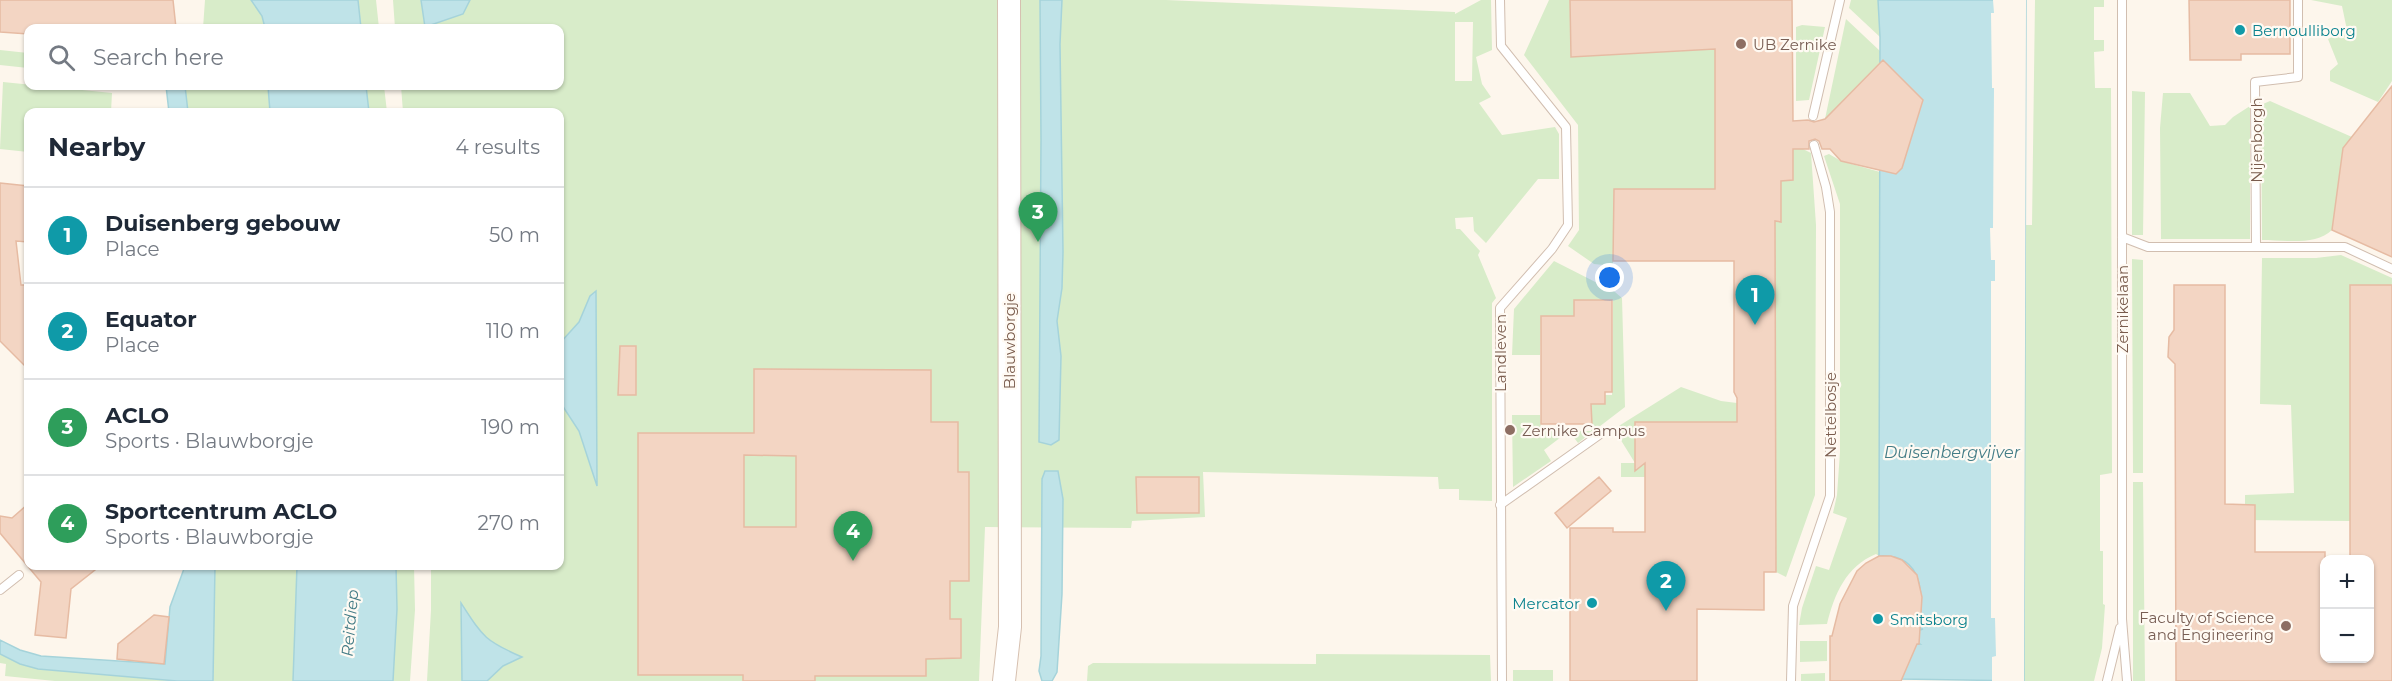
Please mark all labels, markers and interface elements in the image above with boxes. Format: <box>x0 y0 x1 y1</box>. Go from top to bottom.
place label: Bernoulliborg <box>2252 21 2356 40</box>
marker: Bernoulliborg <box>2233 23 2247 37</box>
search box <box>24 24 564 90</box>
place label: UB Zernike <box>1753 35 1837 54</box>
marker: UB Zernike <box>1734 37 1748 51</box>
icon: search <box>45 41 78 74</box>
text: Search here <box>93 44 224 71</box>
street label: Nijenborgh <box>2247 97 2266 183</box>
text: Nearby <box>48 131 145 163</box>
text: 4 results <box>455 135 540 159</box>
pin: 3 <box>1018 192 1058 242</box>
text: Duisenberg gebouw <box>105 210 340 237</box>
text: 1 <box>64 223 71 247</box>
text: 50 m <box>489 223 540 247</box>
text: Place <box>105 237 160 261</box>
your location <box>1595 263 1624 292</box>
street label: Zernikelaan <box>2113 265 2132 353</box>
pin: 1 <box>1736 276 1774 325</box>
street label: Blauwborgje <box>1000 293 1019 389</box>
text: Equator <box>105 306 197 333</box>
street label: Landleven <box>1491 314 1510 392</box>
text: 2 <box>62 319 73 343</box>
text: 110 m <box>486 319 540 343</box>
text: Place <box>105 333 160 357</box>
street label: Nettelbosje <box>1821 372 1840 458</box>
text: ACLO <box>105 402 169 429</box>
text: 3 <box>62 415 73 439</box>
text: 190 m <box>481 415 540 439</box>
place label: Zernike Campus <box>1522 421 1645 440</box>
marker: Zernike Campus <box>1503 423 1517 437</box>
text: Sports · Blauwborgje <box>105 429 314 453</box>
water label: Duisenbergvijver <box>1884 443 2021 462</box>
text: Sportcentrum ACLO <box>105 498 337 525</box>
text: 4 <box>61 511 74 535</box>
text: 270 m <box>478 511 540 535</box>
pin: 4 <box>834 512 872 561</box>
text: Sports · Blauwborgje <box>105 525 314 549</box>
map controls <box>2320 555 2374 663</box>
button: + <box>2320 555 2374 609</box>
pin: 2 <box>1646 562 1686 611</box>
water label: Reitdiep <box>338 588 362 657</box>
place label: Mercator <box>1512 594 1580 613</box>
marker: Mercator <box>1585 596 1599 610</box>
place label: Faculty of Science and Engineering <box>2139 608 2274 644</box>
button: − <box>2320 609 2374 663</box>
place label: Smitsborg <box>1890 610 1968 629</box>
marker: Smitsborg <box>1871 612 1885 626</box>
marker: Faculty of Science and Engineering <box>2279 619 2293 633</box>

